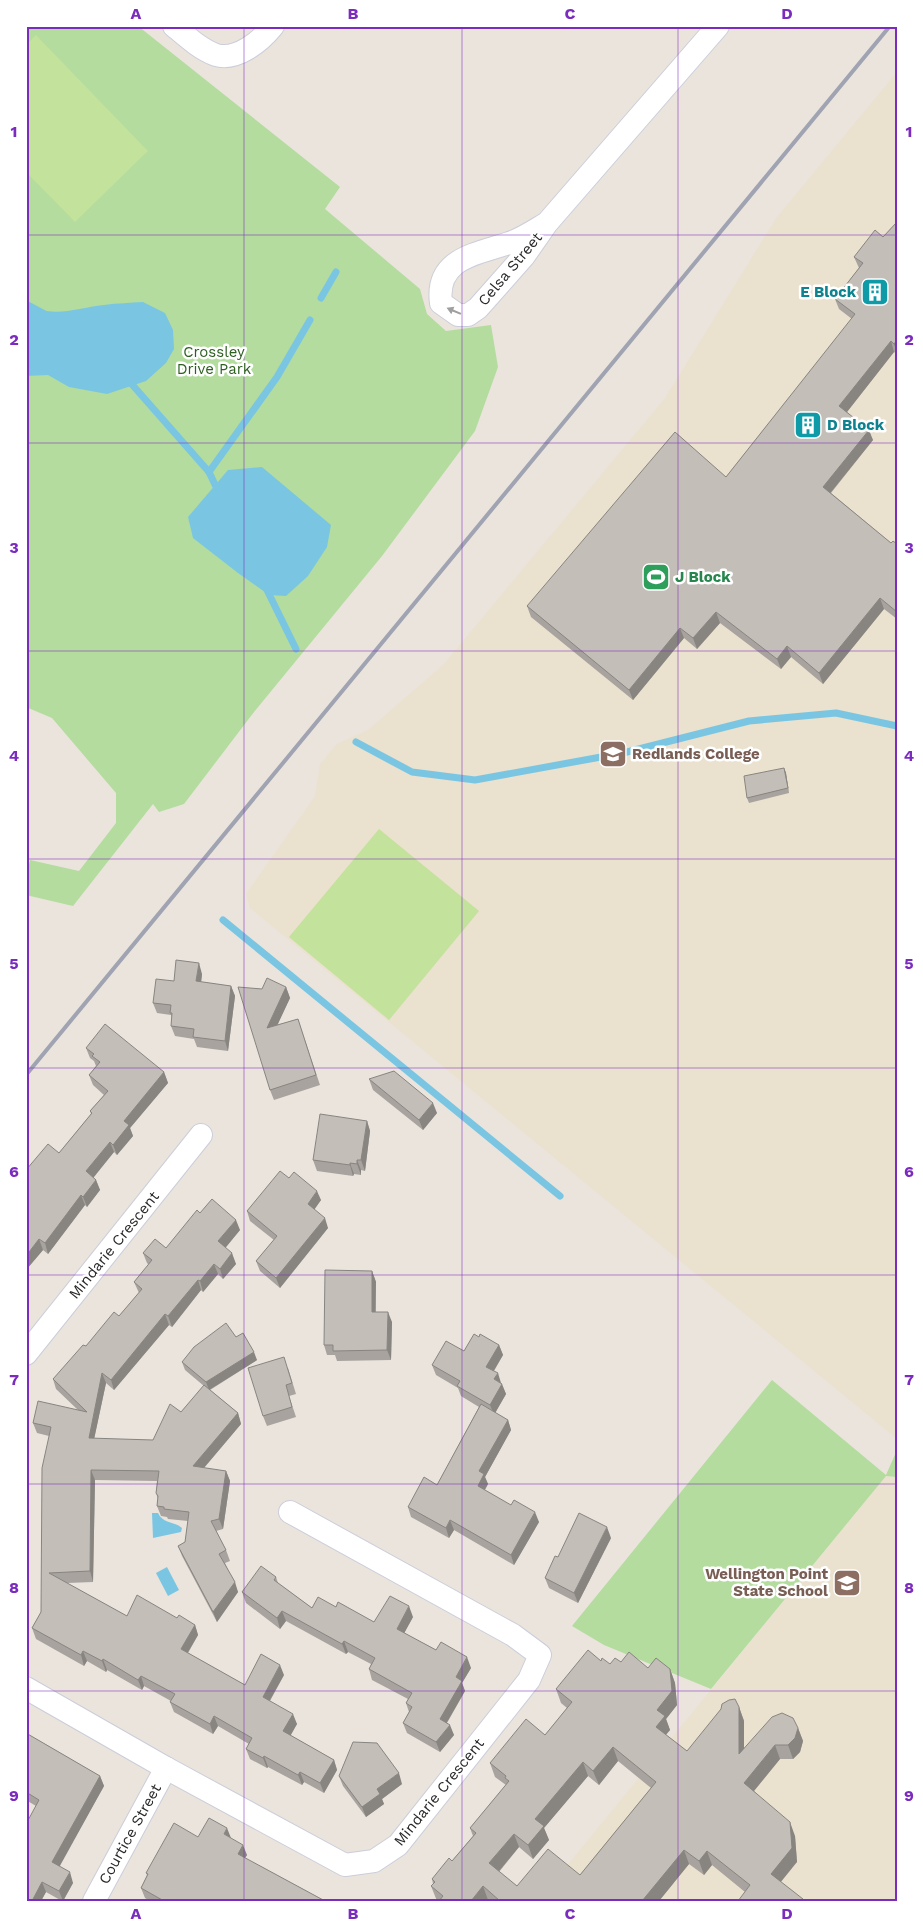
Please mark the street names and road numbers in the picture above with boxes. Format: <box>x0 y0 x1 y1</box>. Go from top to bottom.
street label: Celsa Street <box>474 228 546 309</box>
street label: Mindarie Crescent <box>65 1187 163 1302</box>
street label: Mindarie Crescent <box>390 1734 488 1849</box>
street label: Courtice Street <box>95 1780 165 1887</box>

